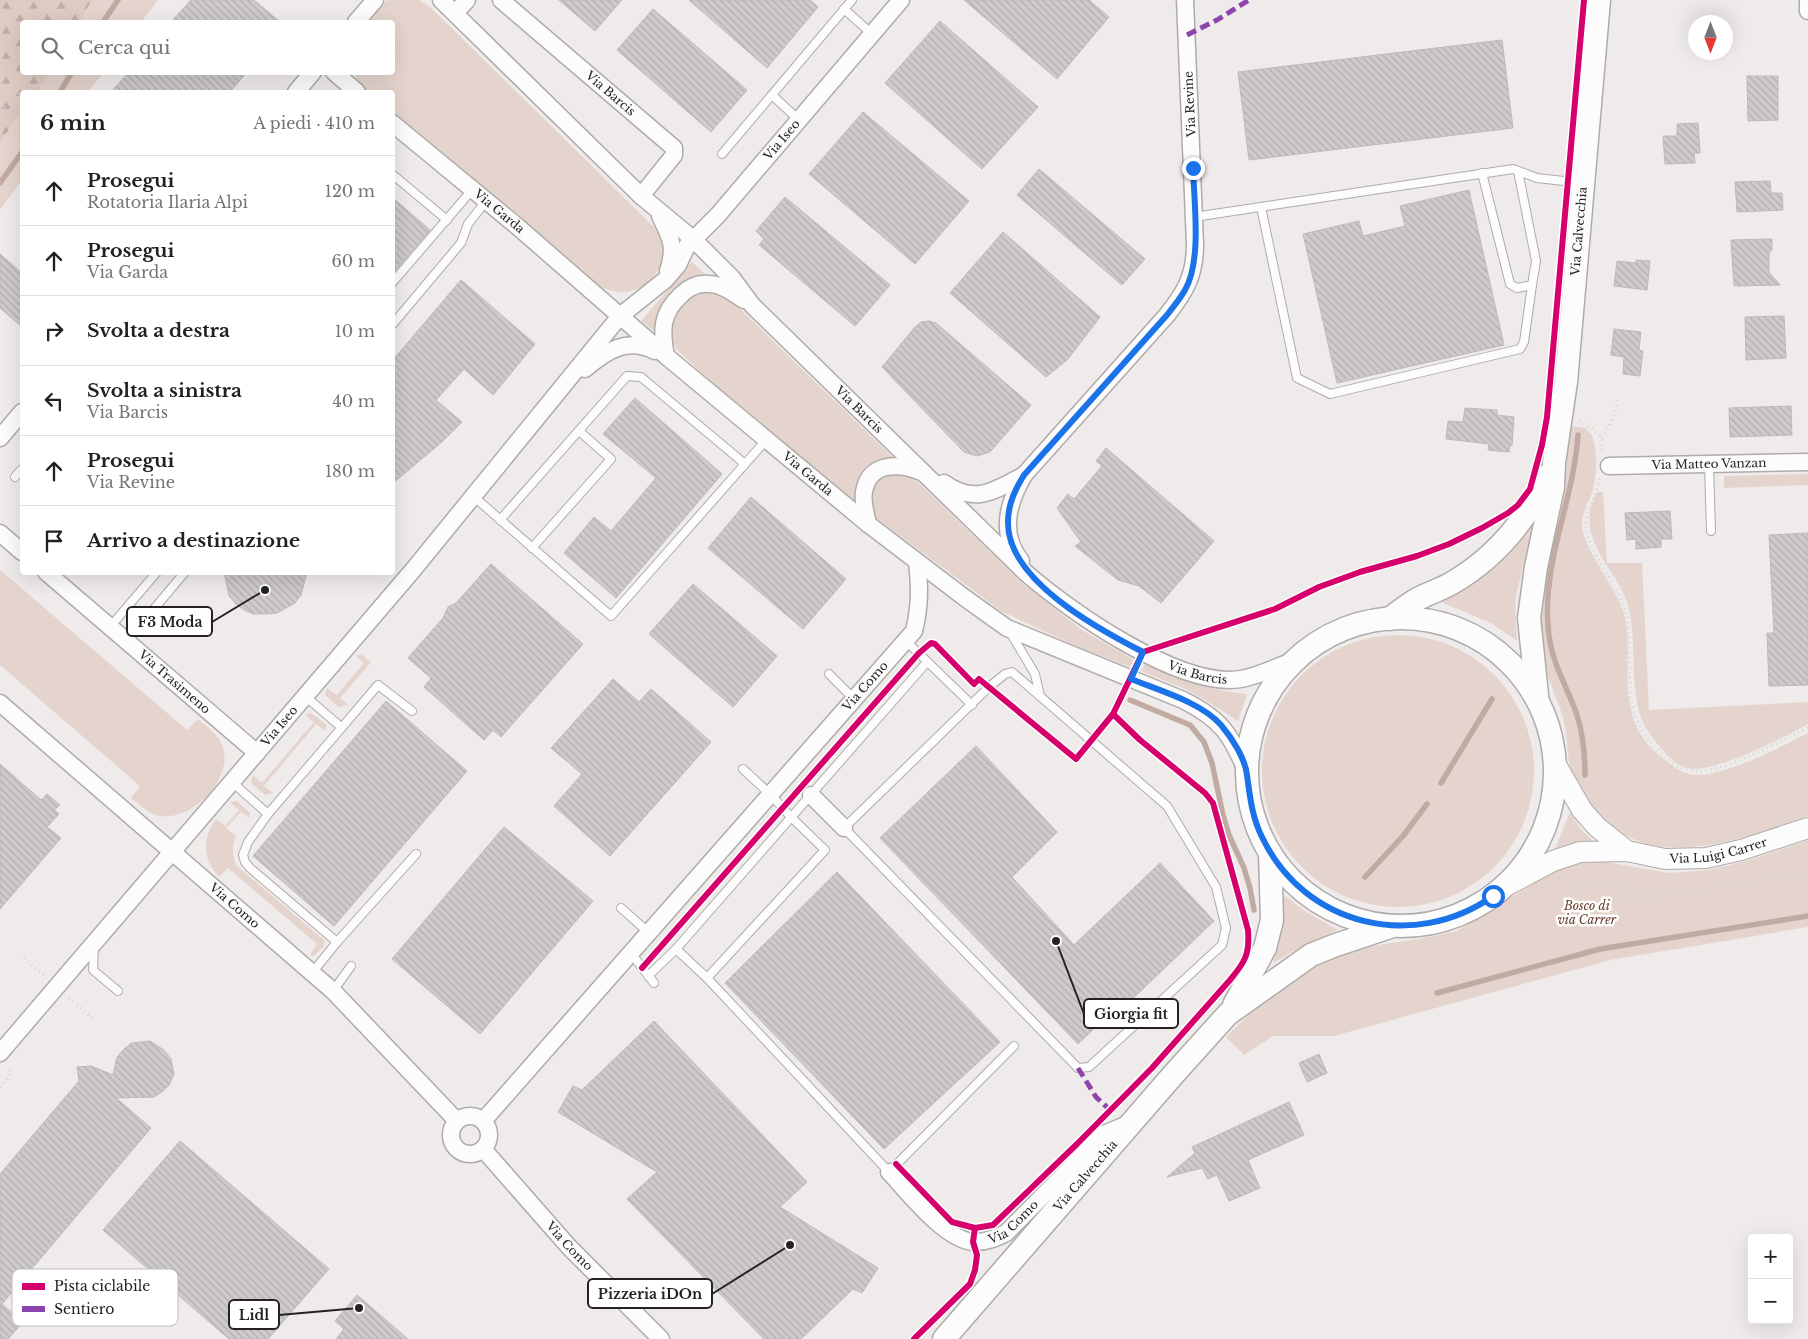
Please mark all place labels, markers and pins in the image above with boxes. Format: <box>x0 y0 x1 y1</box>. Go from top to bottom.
callout: F3 Moda <box>127 607 212 636</box>
callout: Giorgia fit <box>1084 999 1178 1028</box>
callout: Pizzeria iDOn <box>588 1279 712 1308</box>
callout: Lidl <box>229 1300 279 1329</box>

